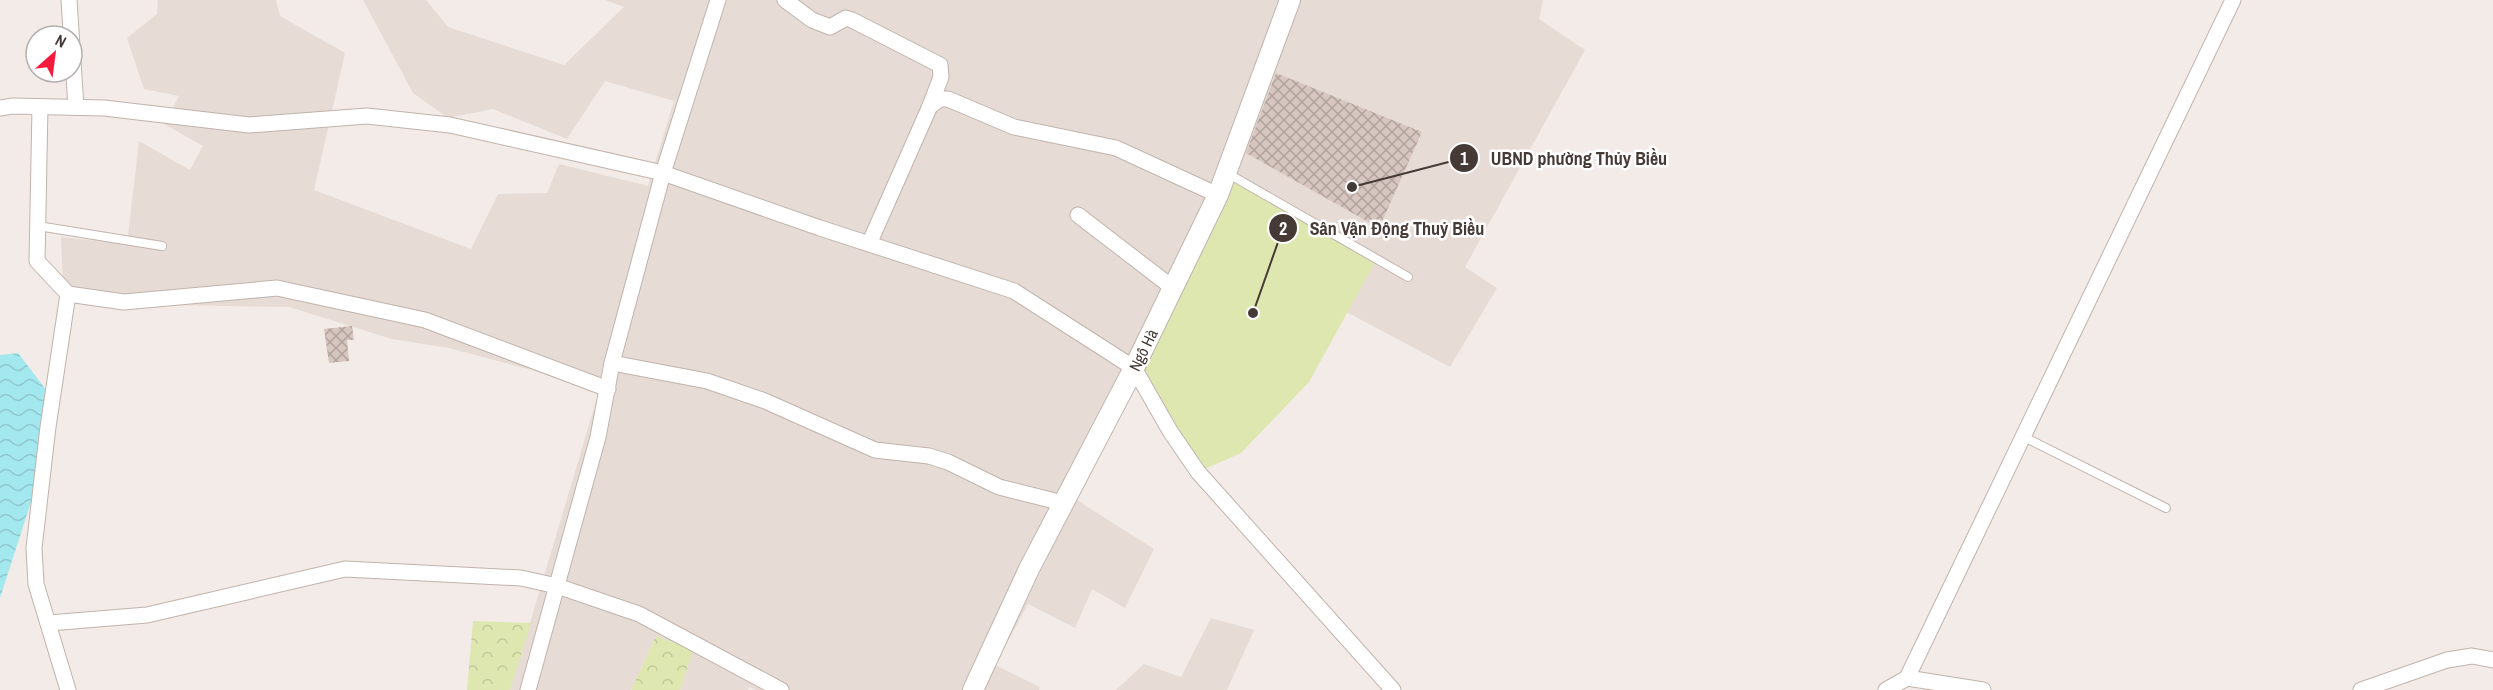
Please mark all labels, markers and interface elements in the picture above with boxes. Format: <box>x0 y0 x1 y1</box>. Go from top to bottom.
north arrow <box>24 24 84 84</box>
text: N <box>52 29 70 53</box>
callout: UBND phường Thủy Biều <box>1449 140 1679 176</box>
text: 1 <box>1460 146 1469 171</box>
text: UBND phường Thủy Biều <box>1491 146 1667 171</box>
callout: Sân Vận Động Thuỷ Biều <box>1268 210 1496 246</box>
text: 2 <box>1279 216 1287 241</box>
text: Sân Vận Động Thuỷ Biều <box>1310 216 1484 241</box>
street label: Ngô Hà <box>1123 325 1163 375</box>

